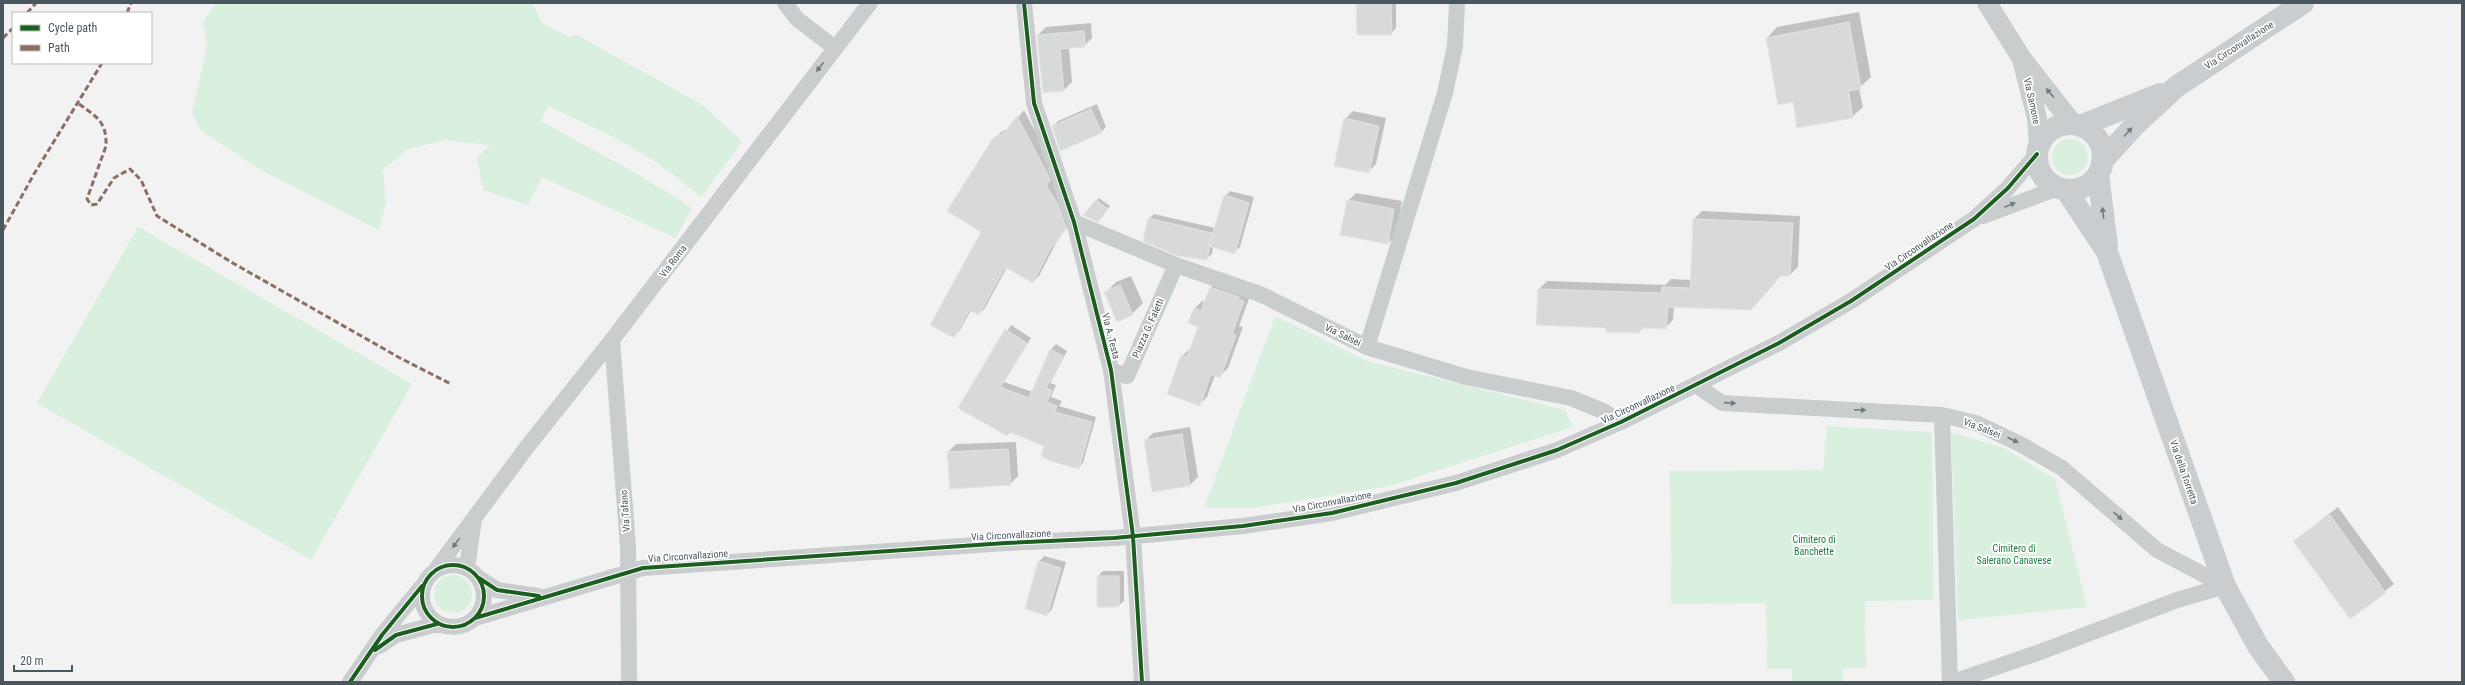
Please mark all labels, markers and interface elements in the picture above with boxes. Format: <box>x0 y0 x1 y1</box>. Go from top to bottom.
legend <box>12 12 152 64</box>
street label: Via Circonvallazione <box>2202 18 2276 71</box>
text: Cycle path <box>48 21 98 35</box>
text: Path <box>48 41 70 55</box>
one-way arrow <box>816 62 825 73</box>
street label: Via Samone <box>2022 77 2042 125</box>
one-way arrow <box>2046 87 2055 98</box>
one-way arrow <box>2124 127 2133 138</box>
one-way arrow <box>2004 201 2016 207</box>
one-way arrow <box>2100 207 2106 219</box>
street label: Via Circonvallazione <box>1883 219 1955 273</box>
street label: Via Roma <box>657 242 689 279</box>
street label: Piazza G. Faletti <box>1130 297 1166 359</box>
street label: Via A. Testa <box>1100 312 1122 360</box>
street label: Via Salsei <box>1323 322 1363 348</box>
street label: Via Circonvallazione <box>1599 382 1677 426</box>
one-way arrow <box>1724 400 1736 407</box>
one-way arrow <box>1854 407 1866 414</box>
street label: Via Salsei <box>1962 416 2002 440</box>
one-way arrow <box>2007 437 2019 443</box>
street label: Via della Torretta <box>2168 438 2200 506</box>
street label: Via Circonvallazione <box>1292 489 1373 515</box>
street label: Via Tafano <box>618 490 632 532</box>
one-way arrow <box>2112 512 2123 521</box>
street label: Via Circonvallazione <box>971 527 1052 543</box>
park label: Cimitero di Banchette <box>1793 534 1835 557</box>
one-way arrow <box>452 537 460 548</box>
park label: Cimitero di Salerano Canavese <box>1977 543 2052 566</box>
street label: Via Circonvallazione <box>648 548 729 564</box>
scale bar <box>14 647 72 673</box>
text: 20 m <box>20 654 44 668</box>

